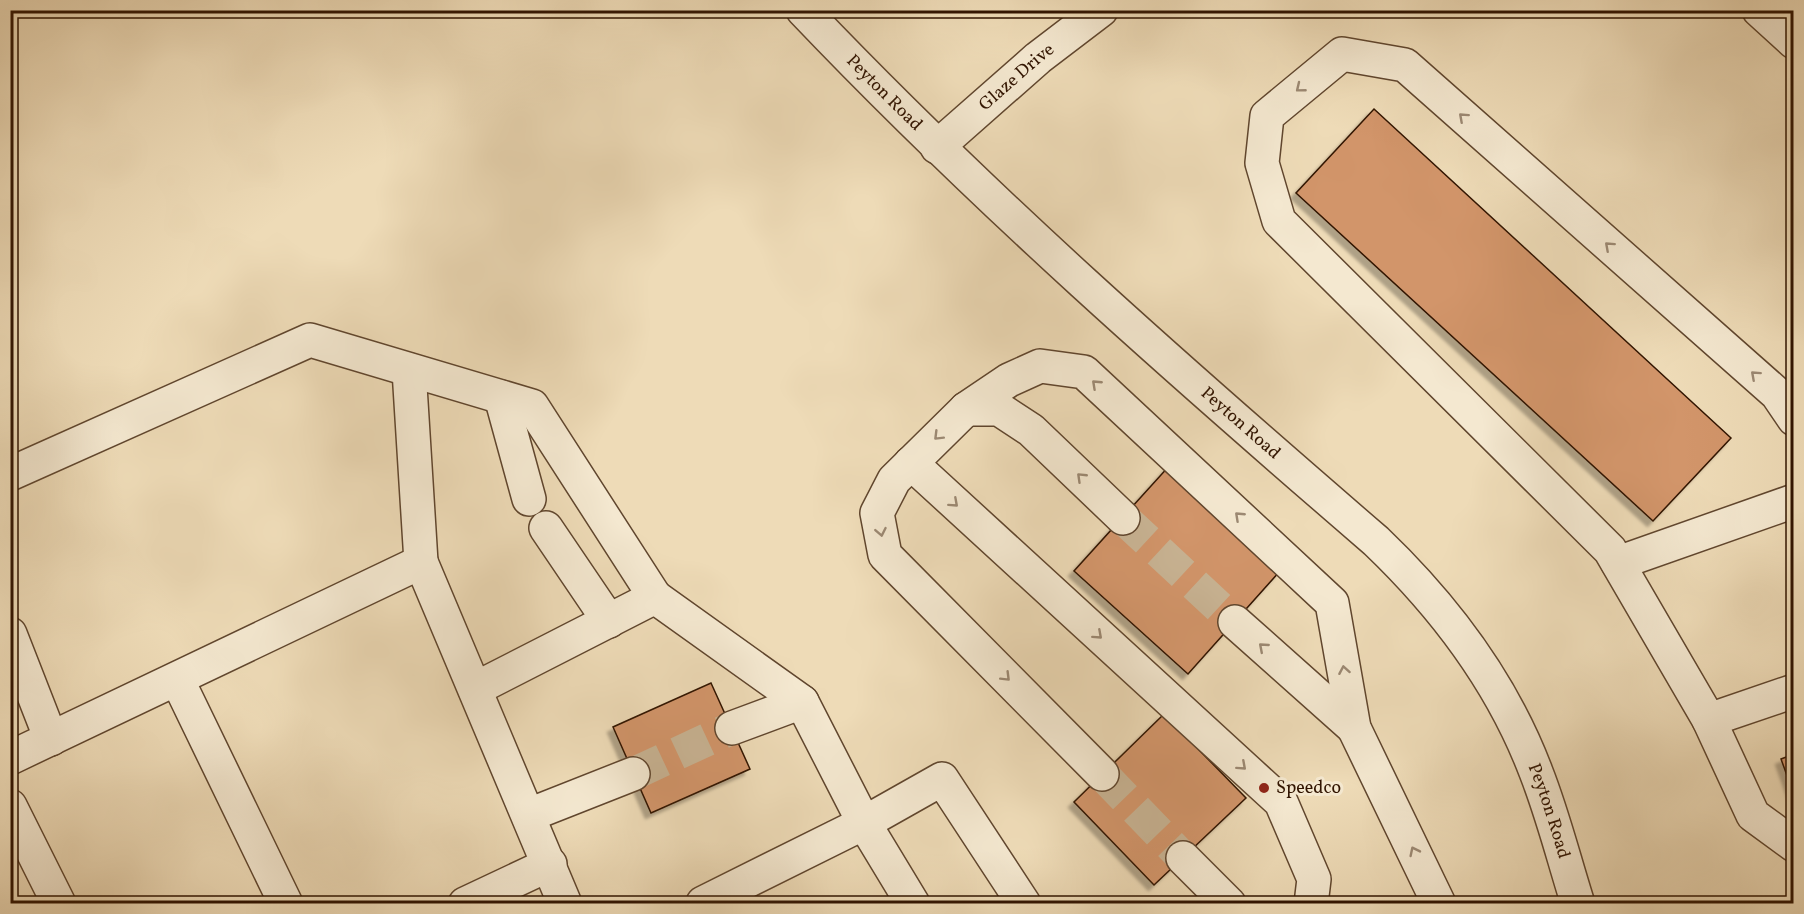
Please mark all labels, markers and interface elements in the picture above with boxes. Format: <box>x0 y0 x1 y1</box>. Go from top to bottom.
street label: Glaze Drive <box>973 37 1060 117</box>
street label: Peyton Road <box>840 49 928 137</box>
one-way arrow <box>1296 81 1307 92</box>
one-way arrow <box>1459 113 1470 124</box>
one-way arrow <box>1605 242 1616 253</box>
one-way arrow <box>1751 371 1762 382</box>
one-way arrow <box>1093 380 1104 391</box>
street label: Peyton Road <box>1195 381 1286 465</box>
one-way arrow <box>935 429 945 440</box>
one-way arrow <box>1077 474 1088 485</box>
one-way arrow <box>947 496 958 507</box>
one-way arrow <box>1235 513 1246 524</box>
one-way arrow <box>874 526 887 536</box>
one-way arrow <box>1091 627 1102 638</box>
one-way arrow <box>1259 643 1270 654</box>
one-way arrow <box>1338 665 1351 675</box>
one-way arrow <box>998 669 1009 680</box>
one-way arrow <box>1235 759 1246 770</box>
street label: Peyton Road <box>1521 760 1576 862</box>
place label: Speedco <box>1276 776 1341 801</box>
marker: Speedco <box>1257 781 1271 795</box>
one-way arrow <box>1409 846 1421 857</box>

